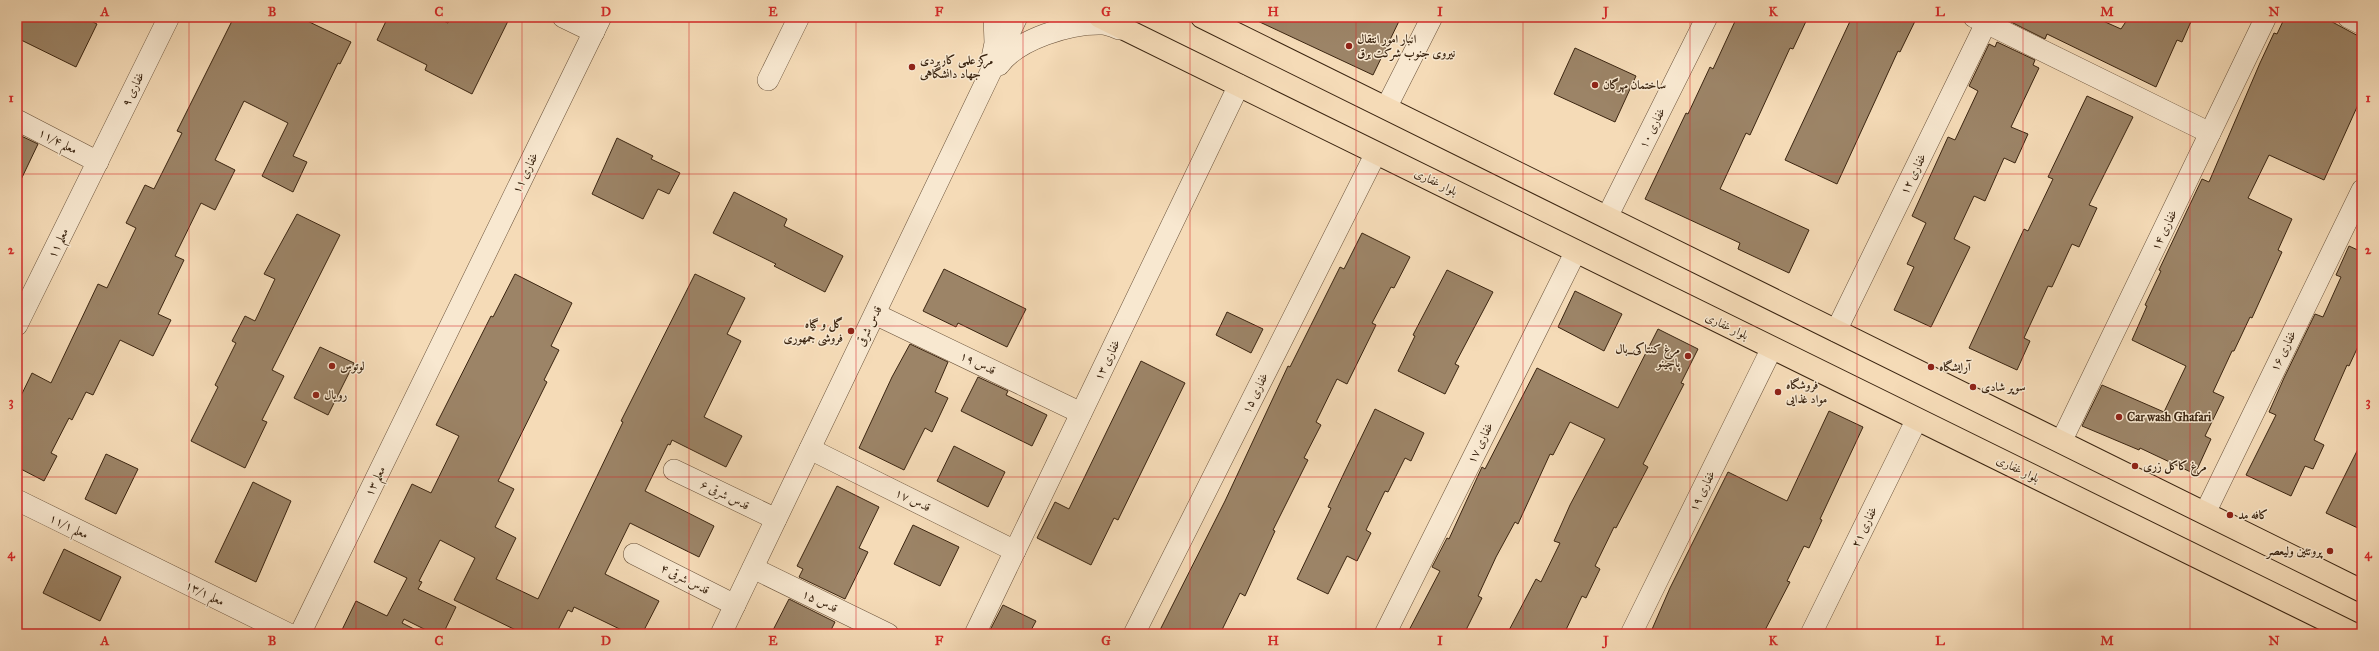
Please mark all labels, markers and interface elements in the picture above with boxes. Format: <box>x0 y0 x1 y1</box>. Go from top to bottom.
text: A <box>100 4 110 20</box>
text: B <box>268 4 277 20</box>
text: C <box>435 4 444 20</box>
text: D <box>601 4 611 20</box>
text: E <box>768 4 778 20</box>
text: F <box>935 4 944 20</box>
text: G <box>1101 4 1111 20</box>
text: H <box>1267 4 1279 20</box>
text: I <box>1437 4 1443 20</box>
text: J <box>1601 4 1609 20</box>
text: K <box>1768 4 1778 20</box>
text: L <box>1935 4 1945 20</box>
text: M <box>2100 4 2114 20</box>
text: N <box>2268 4 2280 20</box>
place label: انبار امور انتقال نیروی جنوب شرکت برق <box>1357 32 1455 62</box>
marker: انبار امور انتقال نیروی جنوب شرکت برق <box>1344 41 1354 51</box>
place label: مرکز علمی کاربردی جهاد دانشگاهی <box>919 53 993 81</box>
marker: مرکز علمی کاربردی جهاد دانشگاهی <box>907 62 917 72</box>
street label: غفاری ۹ <box>119 69 147 109</box>
place label: ساختمان مهرگان <box>1603 77 1666 94</box>
marker: ساختمان مهرگان <box>1590 80 1600 90</box>
text: 1 <box>8 90 14 106</box>
text: 1 <box>2365 90 2371 106</box>
street label: غفاری ۱۰ <box>1636 105 1668 151</box>
street label: معلم ۱۱/۴ <box>34 125 80 161</box>
street label: غفاری ۱۱ <box>509 150 541 196</box>
street label: غفاری ۱۲ <box>1897 151 1929 197</box>
street label: بلوار غفاری <box>1412 166 1460 198</box>
street label: غفاری ۱۴ <box>2148 207 2180 253</box>
street label: معلم ۱۱ <box>45 226 76 262</box>
text: 2 <box>8 242 15 258</box>
text: 2 <box>2365 242 2372 258</box>
street label: قدس شرقی <box>853 304 886 349</box>
street label: بلوار غفاری <box>1703 310 1751 342</box>
place label: گل و گیاه فروشی جمهوری <box>784 316 843 347</box>
marker: گل و گیاه فروشی جمهوری <box>846 326 856 336</box>
street label: غفاری ۱۶ <box>2267 328 2299 374</box>
street label: غفاری ۱۳ <box>1091 337 1123 383</box>
place label: مرغ کنتاکی_بال پاچینو <box>1615 342 1681 372</box>
street label: قدس ۱۹ <box>958 348 998 378</box>
marker: مرغ کنتاکی_بال پاچینو <box>1683 351 1693 361</box>
place label: لوتوس <box>340 359 365 374</box>
place label: آرایشگاه <box>1939 359 1972 374</box>
marker: لوتوس <box>327 361 337 371</box>
marker: آرایشگاه <box>1926 362 1936 372</box>
street label: غفاری ۱۵ <box>1239 370 1271 416</box>
place label: فروشگاه مواد غذایی <box>1785 377 1827 407</box>
place label: سوپر شادی <box>1981 380 2026 395</box>
marker: سوپر شادی <box>1968 382 1978 392</box>
marker: فروشگاه مواد غذایی <box>1773 387 1783 397</box>
place label: رویال <box>324 388 348 403</box>
marker: رویال <box>311 390 321 400</box>
text: 3 <box>8 394 14 410</box>
text: 3 <box>2365 394 2371 410</box>
place label: Car wash Ghafari <box>2127 410 2212 424</box>
marker: Car wash Ghafari <box>2114 412 2124 422</box>
street label: غفاری ۱۷ <box>1464 420 1496 466</box>
street label: بلوار غفاری <box>1994 453 2042 485</box>
place label: مرغ کاکل زری <box>2143 459 2207 477</box>
marker: مرغ کاکل زری <box>2130 461 2140 471</box>
street label: معلم ۱۳ <box>362 464 393 500</box>
street label: غفاری ۱۹ <box>1686 468 1718 514</box>
street label: قدس شرقی ۶ <box>698 477 752 514</box>
street label: قدس ۱۷ <box>893 485 933 515</box>
street label: غفاری ۲۱ <box>1848 504 1880 550</box>
place label: کافه مد <box>2238 508 2268 522</box>
marker: کافه مد <box>2225 510 2235 520</box>
street label: معلم ۱۱/۱ <box>45 511 91 546</box>
place label: پروتئین ولیعصر <box>2265 544 2324 560</box>
text: 4 <box>7 546 15 562</box>
marker: پروتئین ولیعصر <box>2325 546 2335 556</box>
text: 4 <box>2364 546 2372 562</box>
street label: قدس شرقی ۴ <box>658 561 712 598</box>
street label: معلم ۱۳/۱ <box>181 578 227 613</box>
street label: قدس ۱۵ <box>800 586 840 616</box>
text: A <box>100 633 110 649</box>
text: B <box>268 633 277 649</box>
text: C <box>435 633 444 649</box>
text: D <box>601 633 611 649</box>
text: E <box>768 633 778 649</box>
text: F <box>935 633 944 649</box>
text: G <box>1101 633 1111 649</box>
text: H <box>1267 633 1279 649</box>
text: I <box>1437 633 1443 649</box>
text: J <box>1601 633 1609 649</box>
text: K <box>1768 633 1778 649</box>
text: L <box>1935 633 1945 649</box>
text: M <box>2100 633 2114 649</box>
text: N <box>2268 633 2280 649</box>

